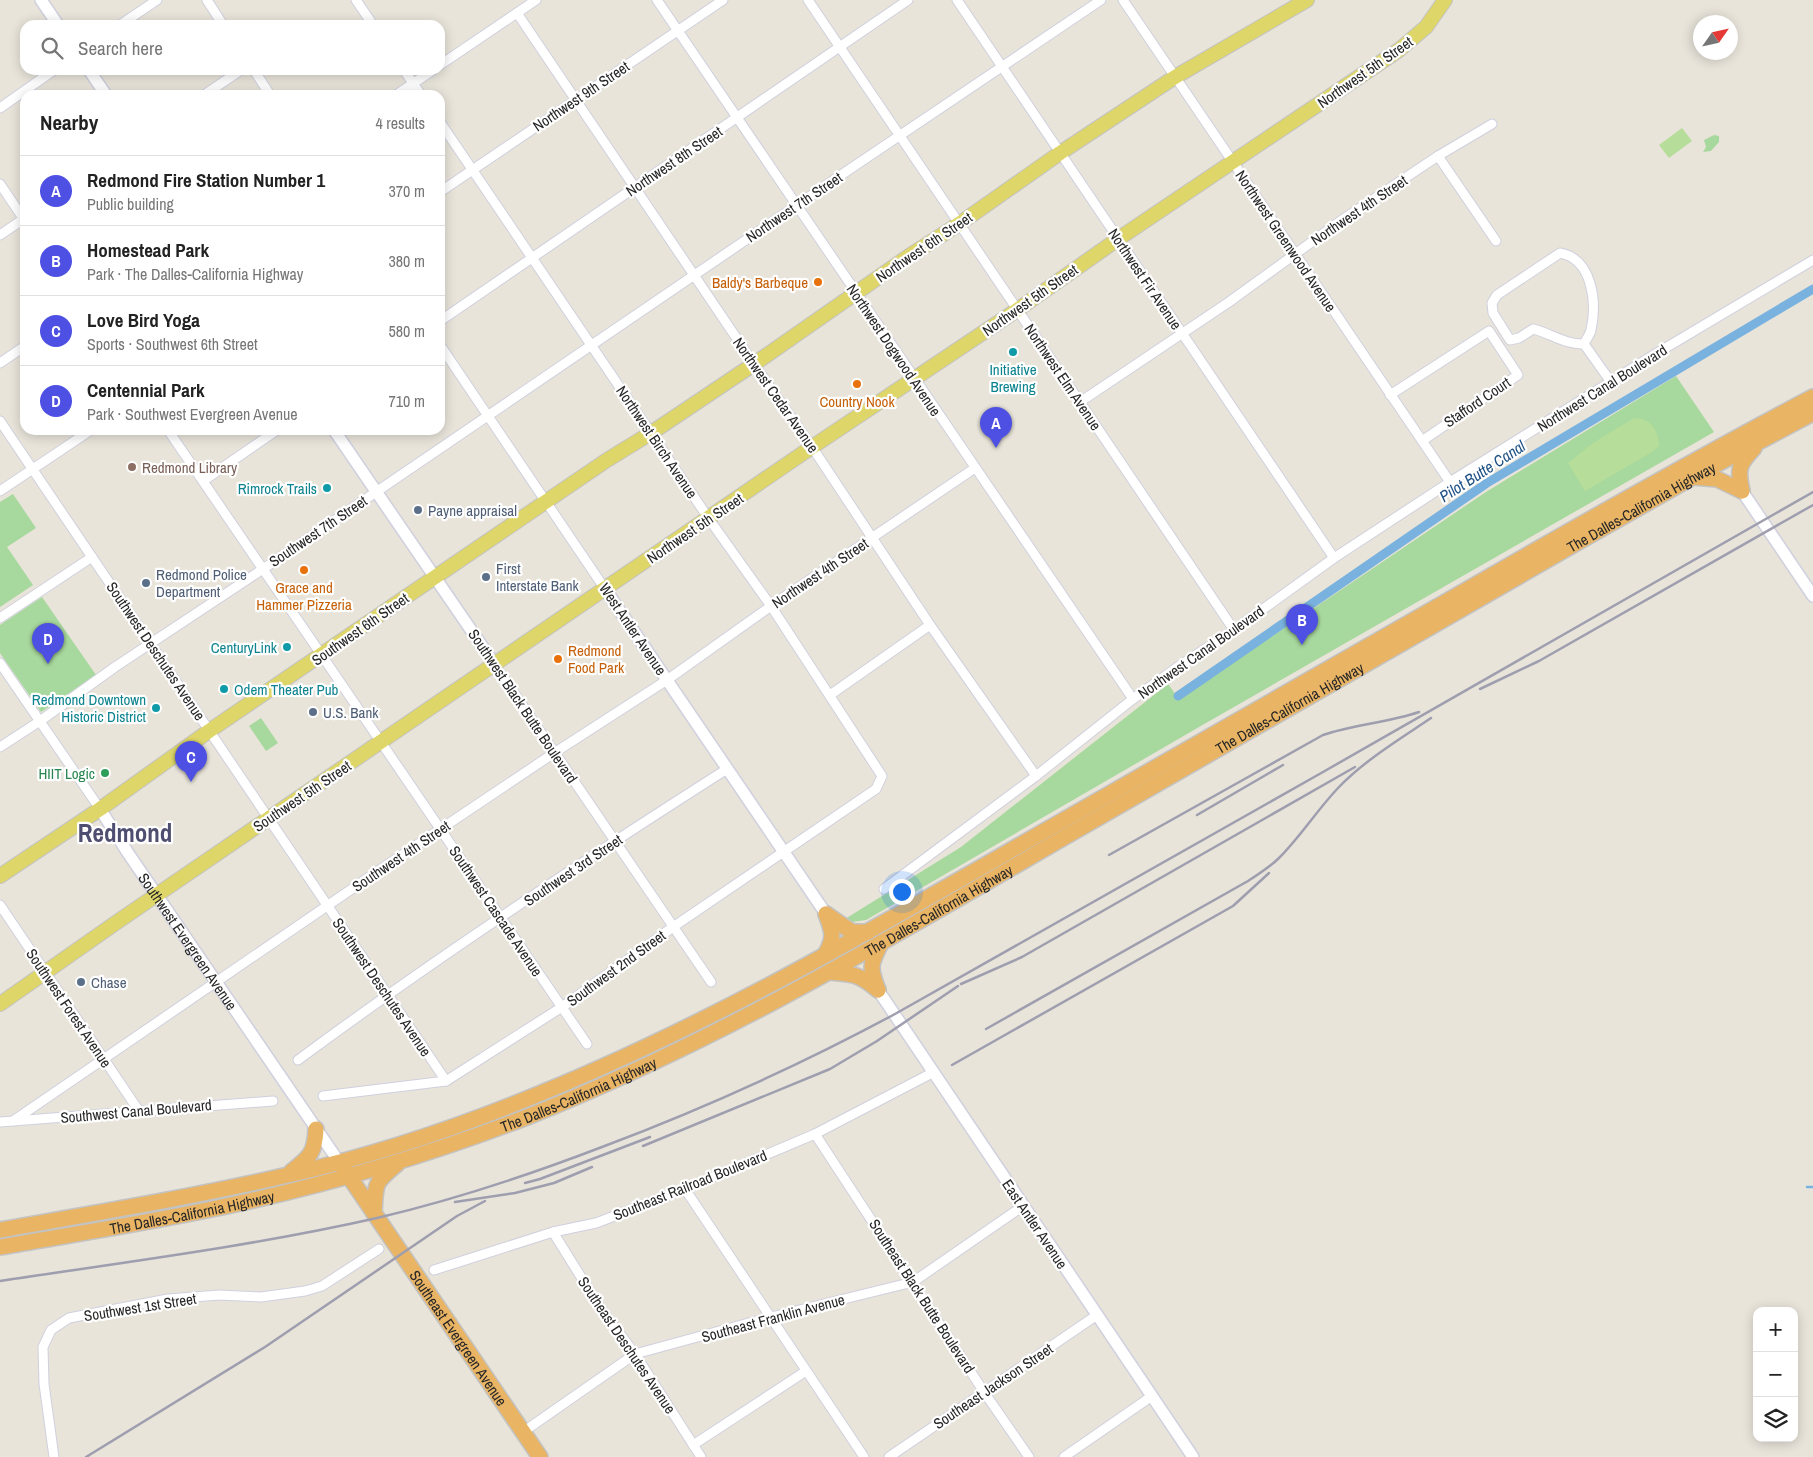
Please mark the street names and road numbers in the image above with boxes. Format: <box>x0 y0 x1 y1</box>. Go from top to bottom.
street label: Northwest 5th Street <box>1313 31 1417 113</box>
street label: Northwest 9th Street <box>529 56 634 136</box>
street label: Northwest 8th Street <box>622 121 727 201</box>
street label: Northwest Greenwood Avenue <box>1231 166 1341 316</box>
street label: Northwest 7th Street <box>742 167 847 247</box>
street label: Northwest 4th Street <box>1307 170 1412 250</box>
street label: Northwest 6th Street <box>872 207 977 287</box>
street label: Northwest Fir Avenue <box>1103 224 1187 334</box>
street label: Northwest 5th Street <box>978 259 1082 341</box>
street label: Northwest Dogwood Avenue <box>842 280 946 420</box>
street label: Northwest Elm Avenue <box>1020 320 1107 434</box>
street label: Northwest Cedar Avenue <box>728 333 824 457</box>
street label: Northwest Canal Boulevard <box>1533 339 1671 437</box>
street label: Stafford Court <box>1439 372 1515 432</box>
street label: Northwest Birch Avenue <box>611 382 703 503</box>
street label: The Dalles-California Highway <box>1563 456 1720 557</box>
street label: Northwest 5th Street <box>643 488 748 568</box>
street label: Southwest 7th Street <box>265 490 372 572</box>
street label: Northwest 4th Street <box>768 533 873 613</box>
street label: Southwest Deschutes Avenue <box>102 577 210 725</box>
street label: West Antler Avenue <box>594 579 672 679</box>
street label: Southwest 6th Street <box>307 587 413 670</box>
street label: Northwest Canal Boulevard <box>1134 600 1268 704</box>
street label: Southwest Black Butte Boulevard <box>463 625 583 787</box>
street label: The Dalles-California Highway <box>1211 656 1368 758</box>
street label: Southwest 5th Street <box>249 755 356 837</box>
street label: Southwest 4th Street <box>348 815 455 897</box>
street label: Southwest 3rd Street <box>520 829 627 911</box>
street label: Southwest Cascade Avenue <box>444 841 548 981</box>
street label: The Dalles-California Highway <box>861 859 1017 961</box>
street label: Southwest Evergreen Avenue <box>134 868 243 1014</box>
street label: Southwest Deschutes Avenue <box>328 913 436 1061</box>
street label: Southwest 2nd Street <box>562 925 670 1011</box>
street label: Southwest Forest Avenue <box>21 944 117 1072</box>
street label: The Dalles-California Highway <box>497 1051 661 1137</box>
street label: Southwest Canal Boulevard <box>59 1094 213 1128</box>
street label: Southeast Railroad Boulevard <box>610 1145 770 1225</box>
street label: East Antler Avenue <box>997 1175 1073 1273</box>
street label: The Dalles-California Highway <box>108 1185 277 1239</box>
street label: Southeast Black Butte Boulevard <box>864 1215 980 1377</box>
street label: Southeast Evergreen Avenue <box>405 1266 513 1410</box>
street label: Southeast Deschutes Avenue <box>573 1272 681 1418</box>
street label: Southwest 1st Street <box>82 1288 198 1326</box>
street label: Southeast Franklin Avenue <box>699 1289 847 1347</box>
street label: Southeast Jackson Street <box>929 1338 1057 1434</box>

